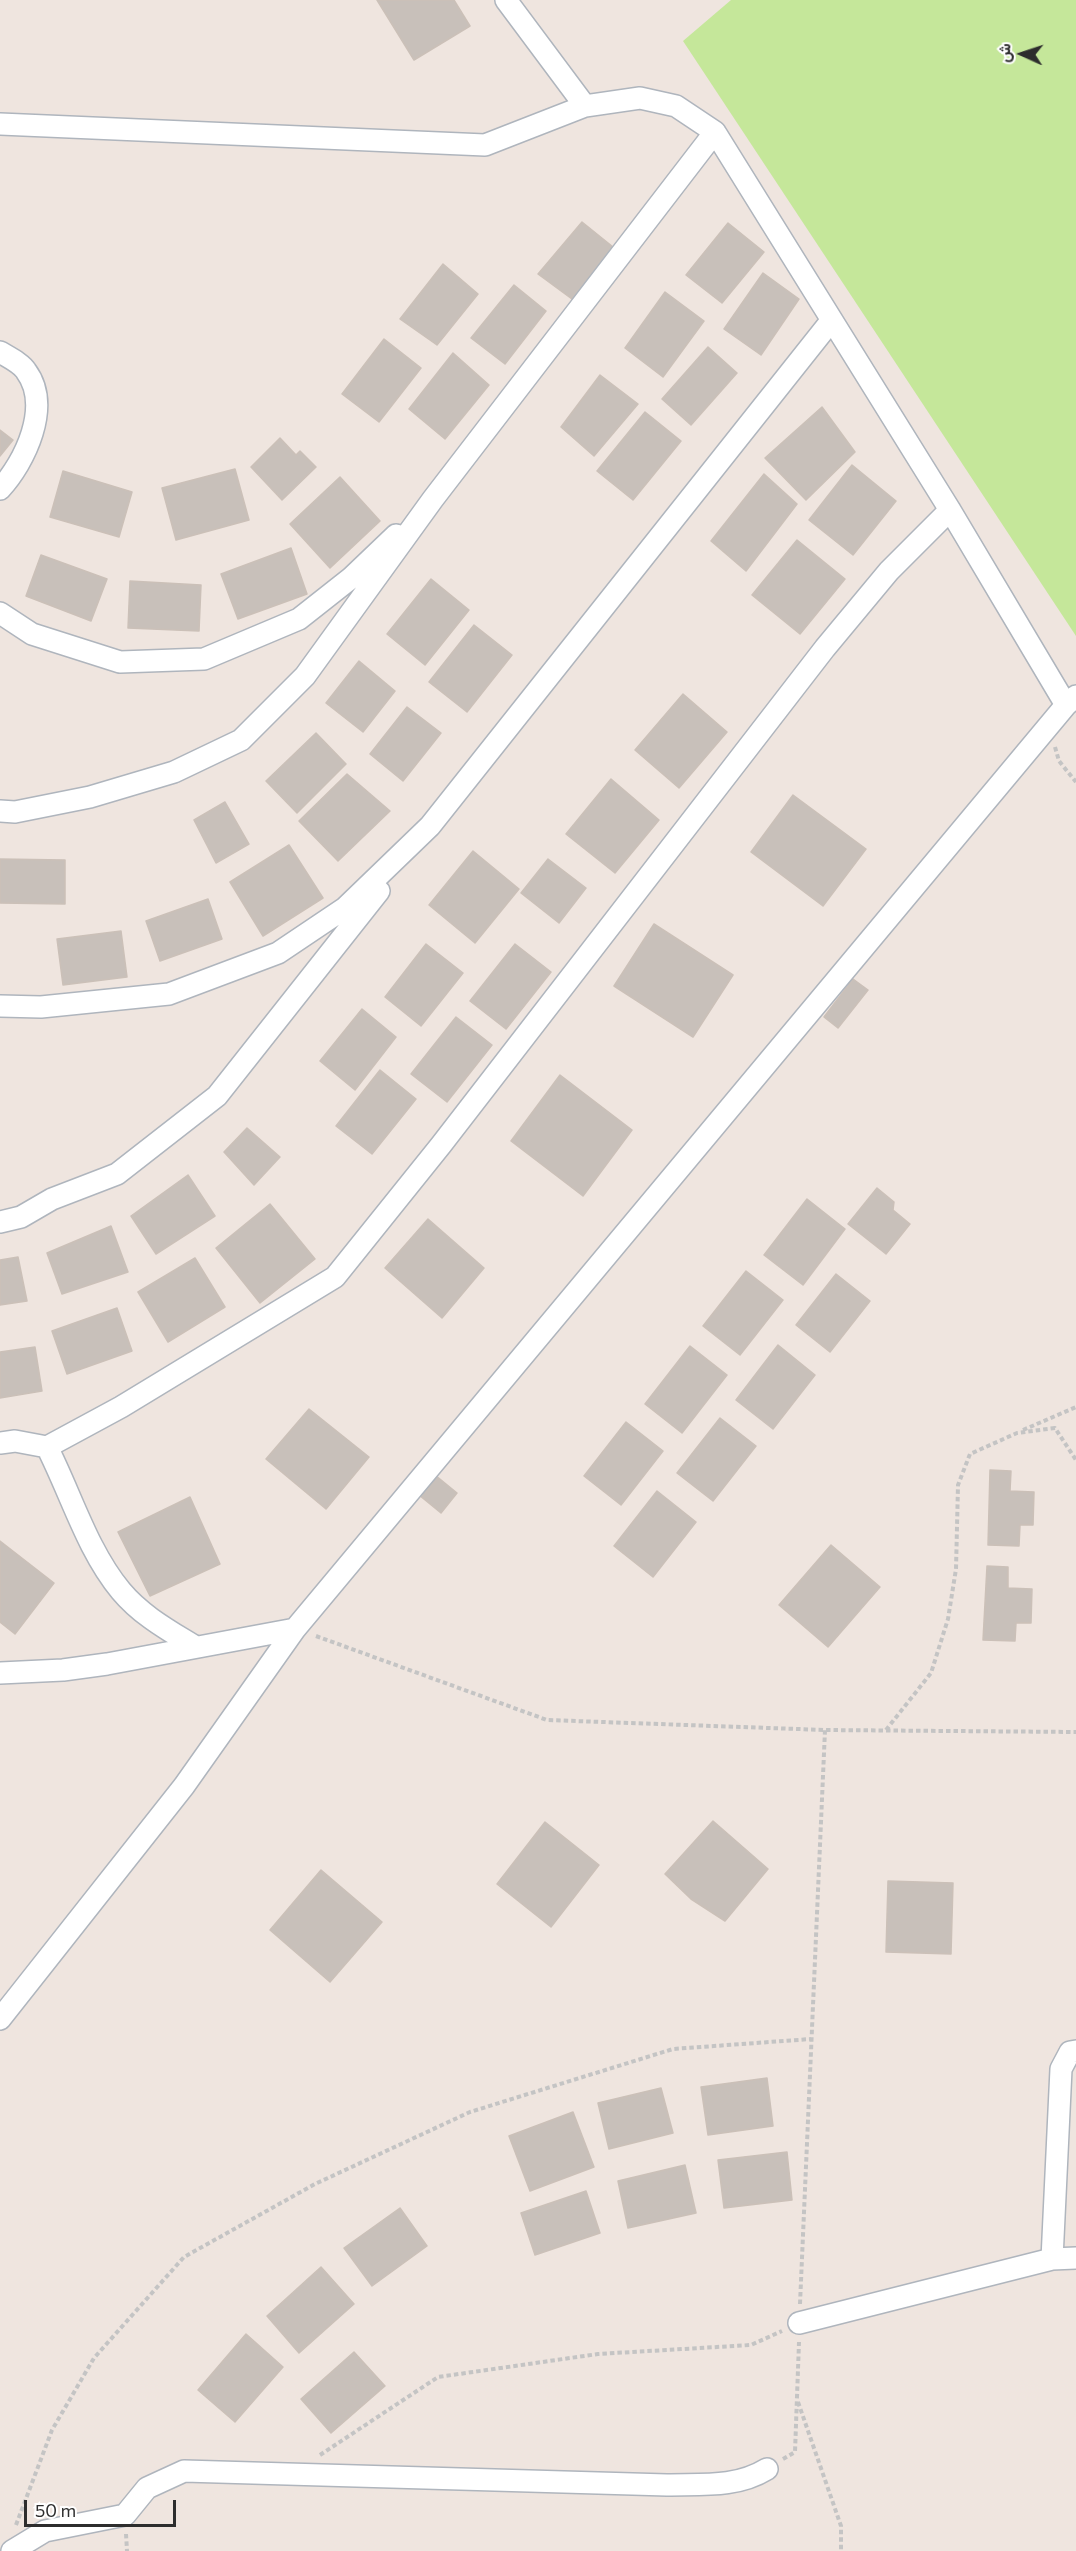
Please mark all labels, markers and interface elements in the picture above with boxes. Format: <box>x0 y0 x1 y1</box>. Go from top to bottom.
north arrow <box>992 24 1052 84</box>
text: ش <box>994 43 1014 63</box>
scale bar <box>27 2488 178 2526</box>
text: 50 m <box>35 2499 76 2521</box>

